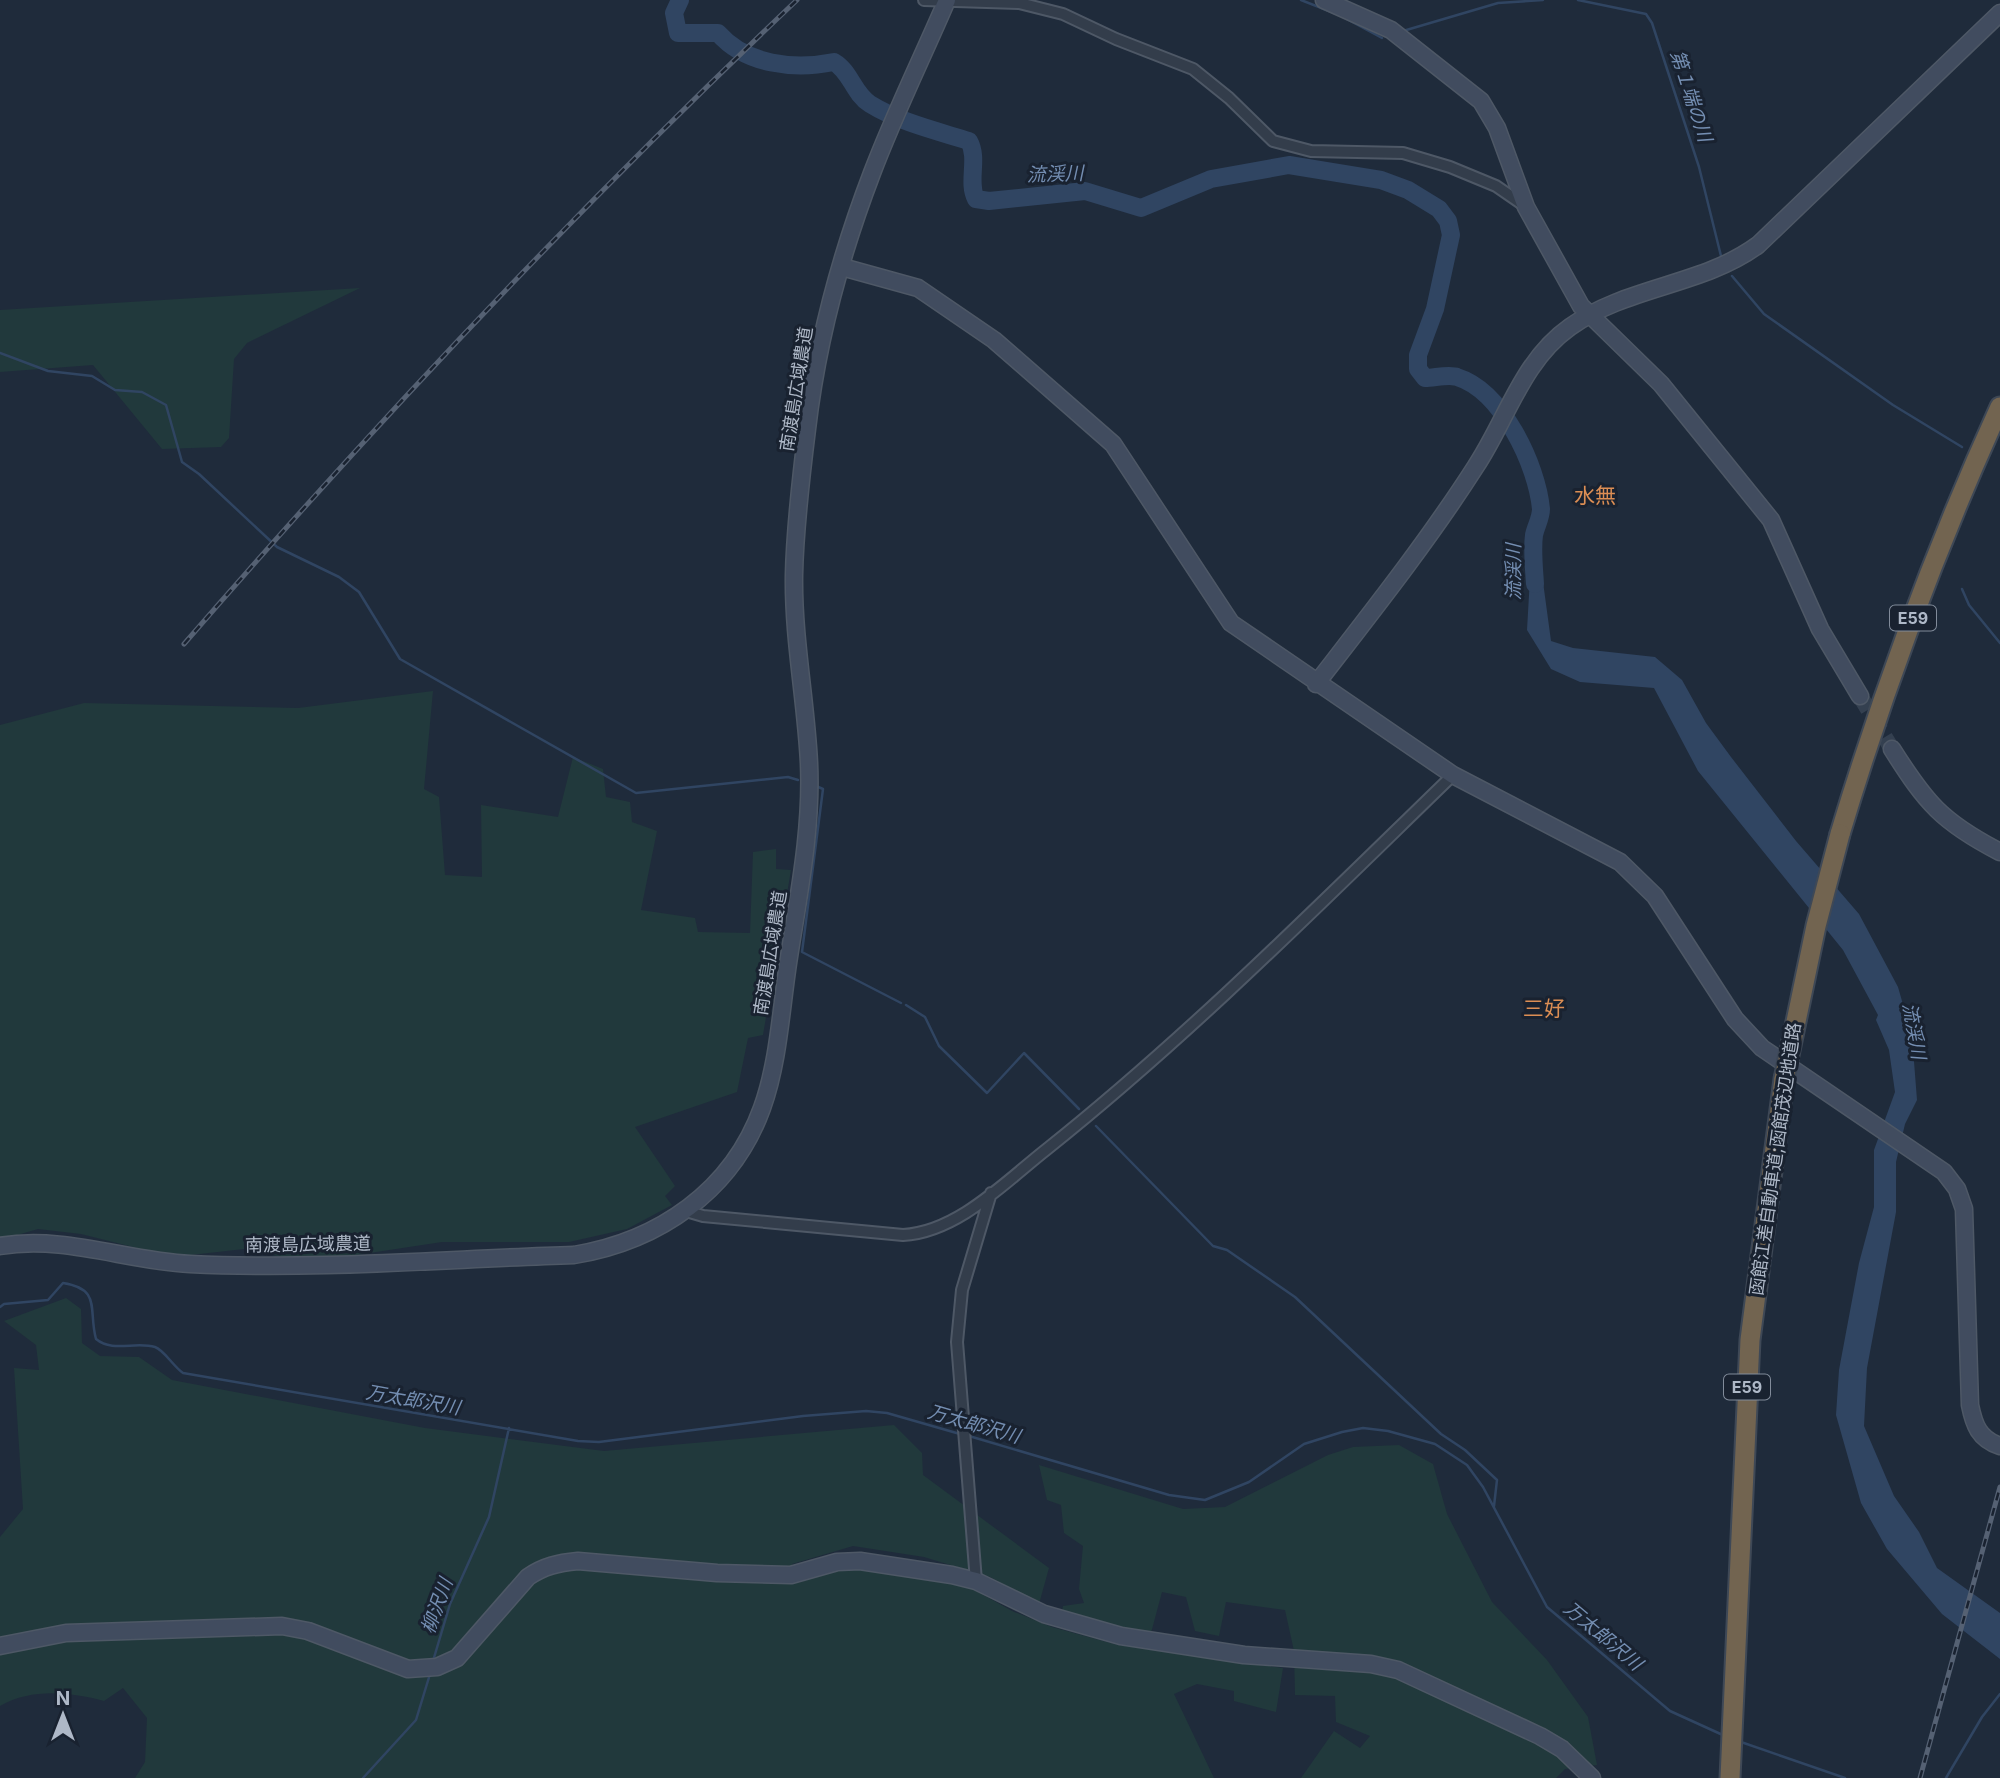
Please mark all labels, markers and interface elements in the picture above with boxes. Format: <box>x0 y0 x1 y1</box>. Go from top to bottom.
water label: 第１端の川 <box>1665 47 1717 147</box>
water label: 流渓川 <box>1026 161 1086 186</box>
street label: 南渡島広域農道 <box>776 325 816 453</box>
district label: 水無 <box>1574 483 1616 508</box>
water label: 流渓川 <box>1502 542 1525 601</box>
road number: E59 <box>1890 606 1936 631</box>
street label: 南渡島広域農道 <box>750 889 790 1017</box>
district label: 三好 <box>1523 996 1565 1021</box>
water label: 流渓川 <box>1898 1001 1931 1063</box>
street label: 函館江差自動車道;函館茂辺地道路 <box>1745 1021 1805 1297</box>
street label: 南渡島広域農道 <box>245 1232 371 1256</box>
road number: E59 <box>1724 1374 1770 1400</box>
water label: 万太郎沢川 <box>364 1380 464 1420</box>
water label: 万太郎沢川 <box>925 1400 1025 1449</box>
water label: 柳沢川 <box>416 1573 458 1637</box>
water label: 万太郎沢川 <box>1559 1597 1648 1677</box>
north arrow <box>28 1680 98 1750</box>
text: N <box>56 1687 70 1710</box>

